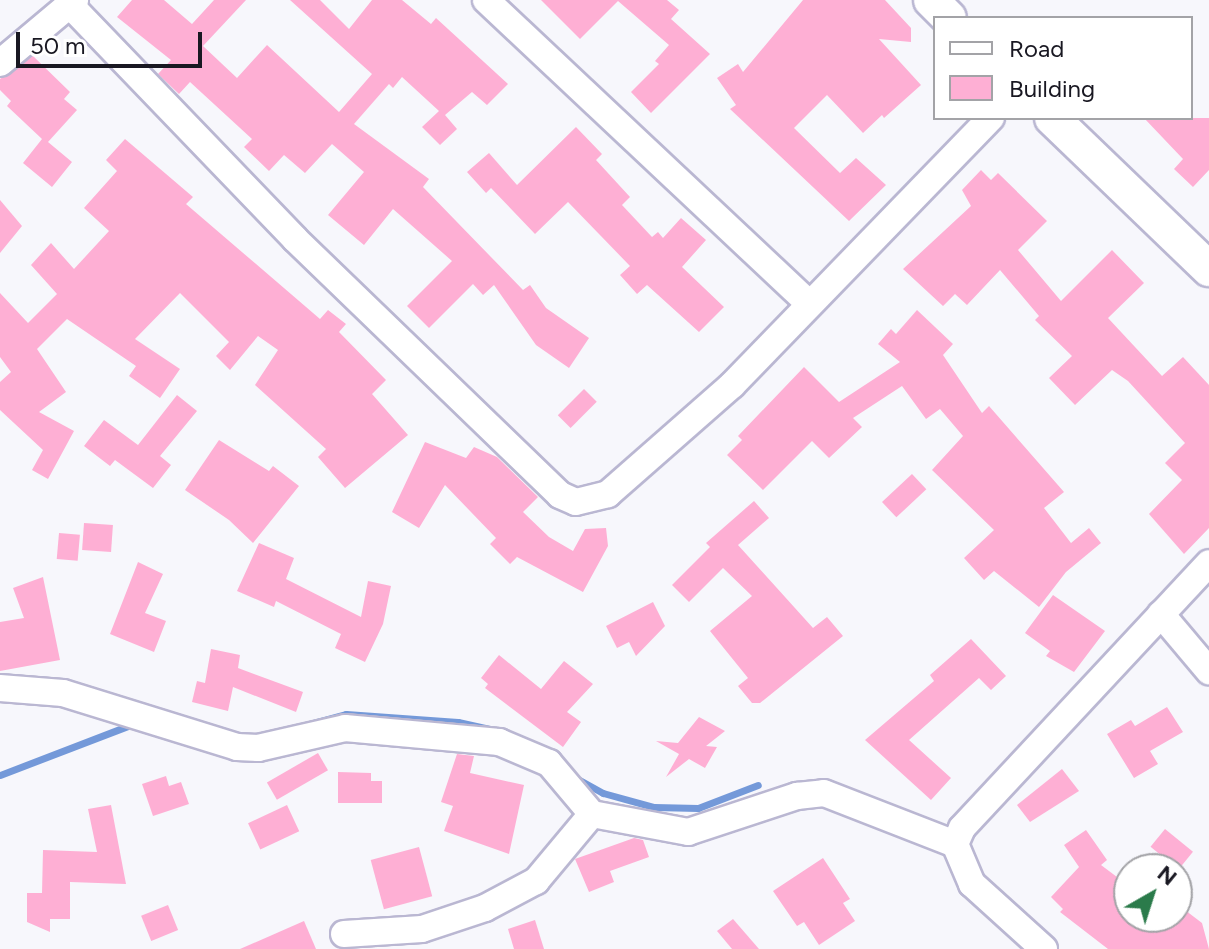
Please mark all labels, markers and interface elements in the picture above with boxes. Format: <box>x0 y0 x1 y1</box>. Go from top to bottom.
scale bar <box>20 16 206 66</box>
legend <box>933 16 1193 120</box>
text: 50 m <box>30 31 86 60</box>
text: Road <box>1009 34 1064 63</box>
text: Building <box>1009 74 1095 103</box>
north arrow <box>1113 853 1193 933</box>
text: N <box>1152 860 1182 891</box>

